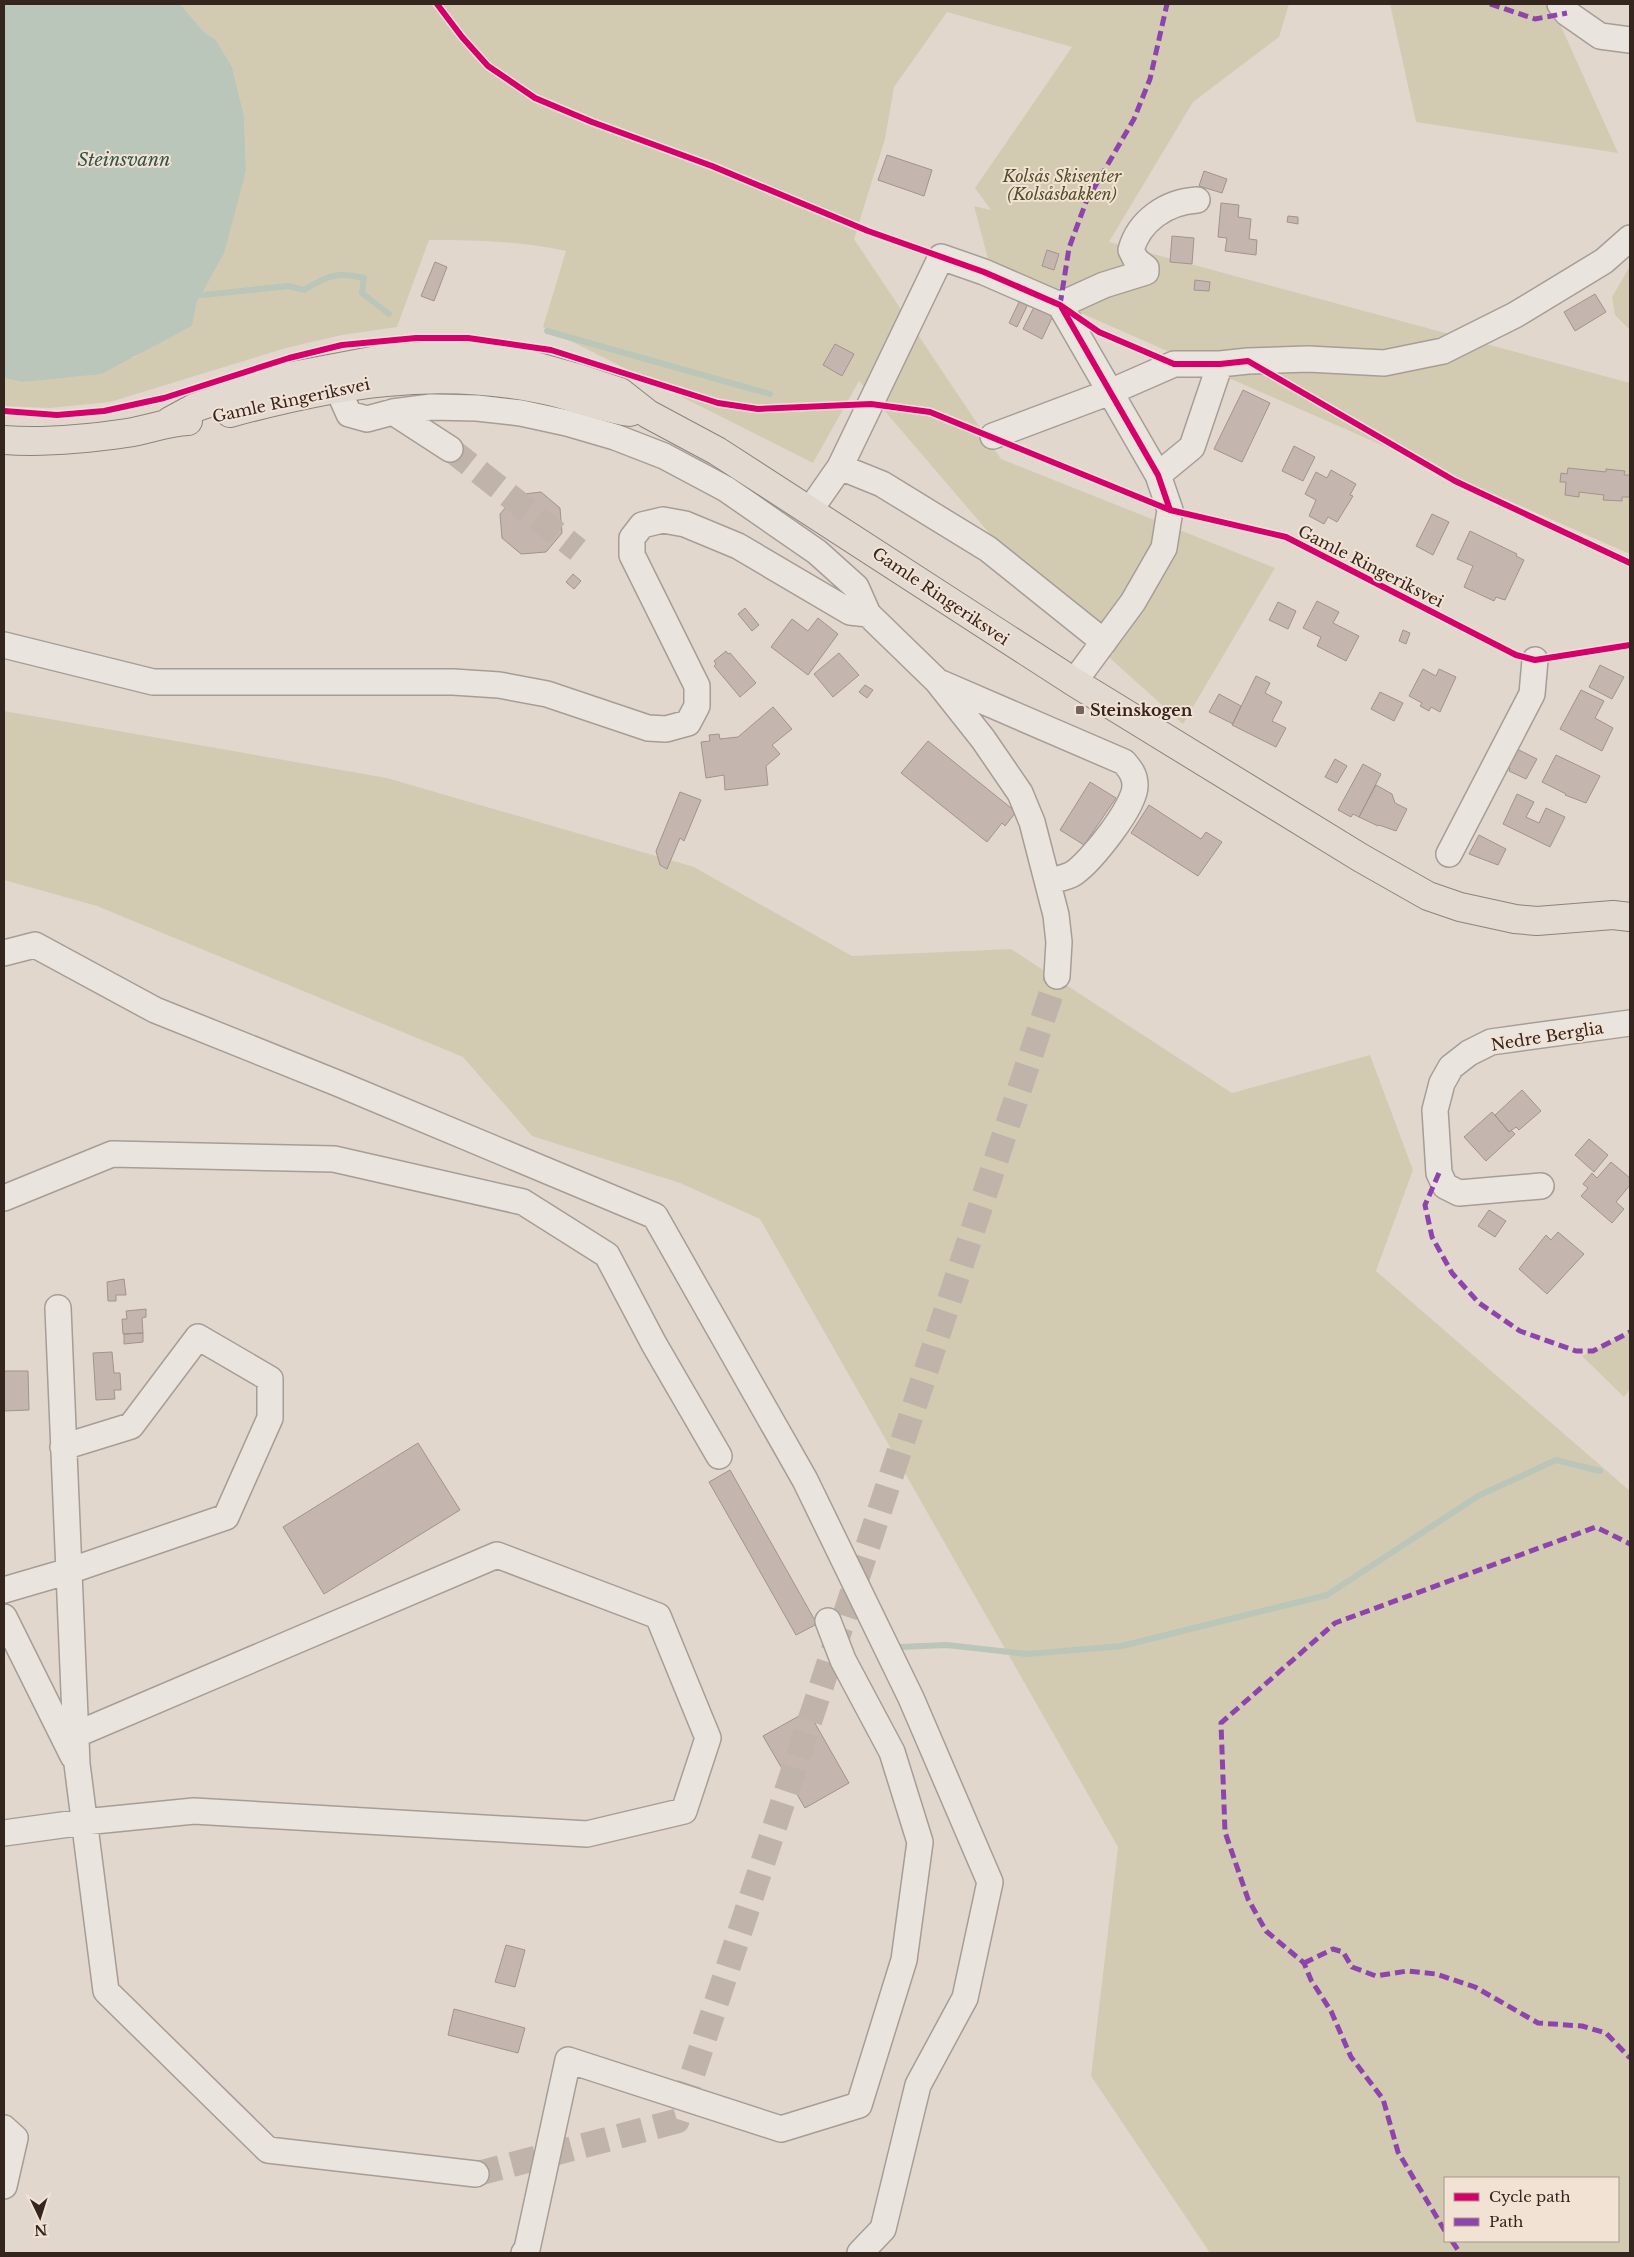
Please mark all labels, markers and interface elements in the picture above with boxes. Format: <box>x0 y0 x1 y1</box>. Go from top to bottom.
water label: Steinsvann <box>78 149 170 171</box>
park label: Kolsås Skisenter (Kolsåsbakken) <box>1002 166 1122 204</box>
street label: Gamle Ringeriksvei <box>210 373 372 426</box>
street label: Gamle Ringeriksvei <box>1295 521 1448 612</box>
street label: Gamle Ringeriksvei <box>869 543 1014 650</box>
place label: Steinskogen <box>1090 700 1193 720</box>
marker: Steinskogen <box>1074 704 1086 716</box>
street label: Nedre Berglia <box>1489 1017 1605 1055</box>
legend <box>1444 2177 1619 2242</box>
text: Cycle path <box>1489 2187 1571 2206</box>
north arrow <box>15 2192 65 2242</box>
text: Path <box>1489 2212 1523 2231</box>
text: N <box>34 2221 48 2239</box>

